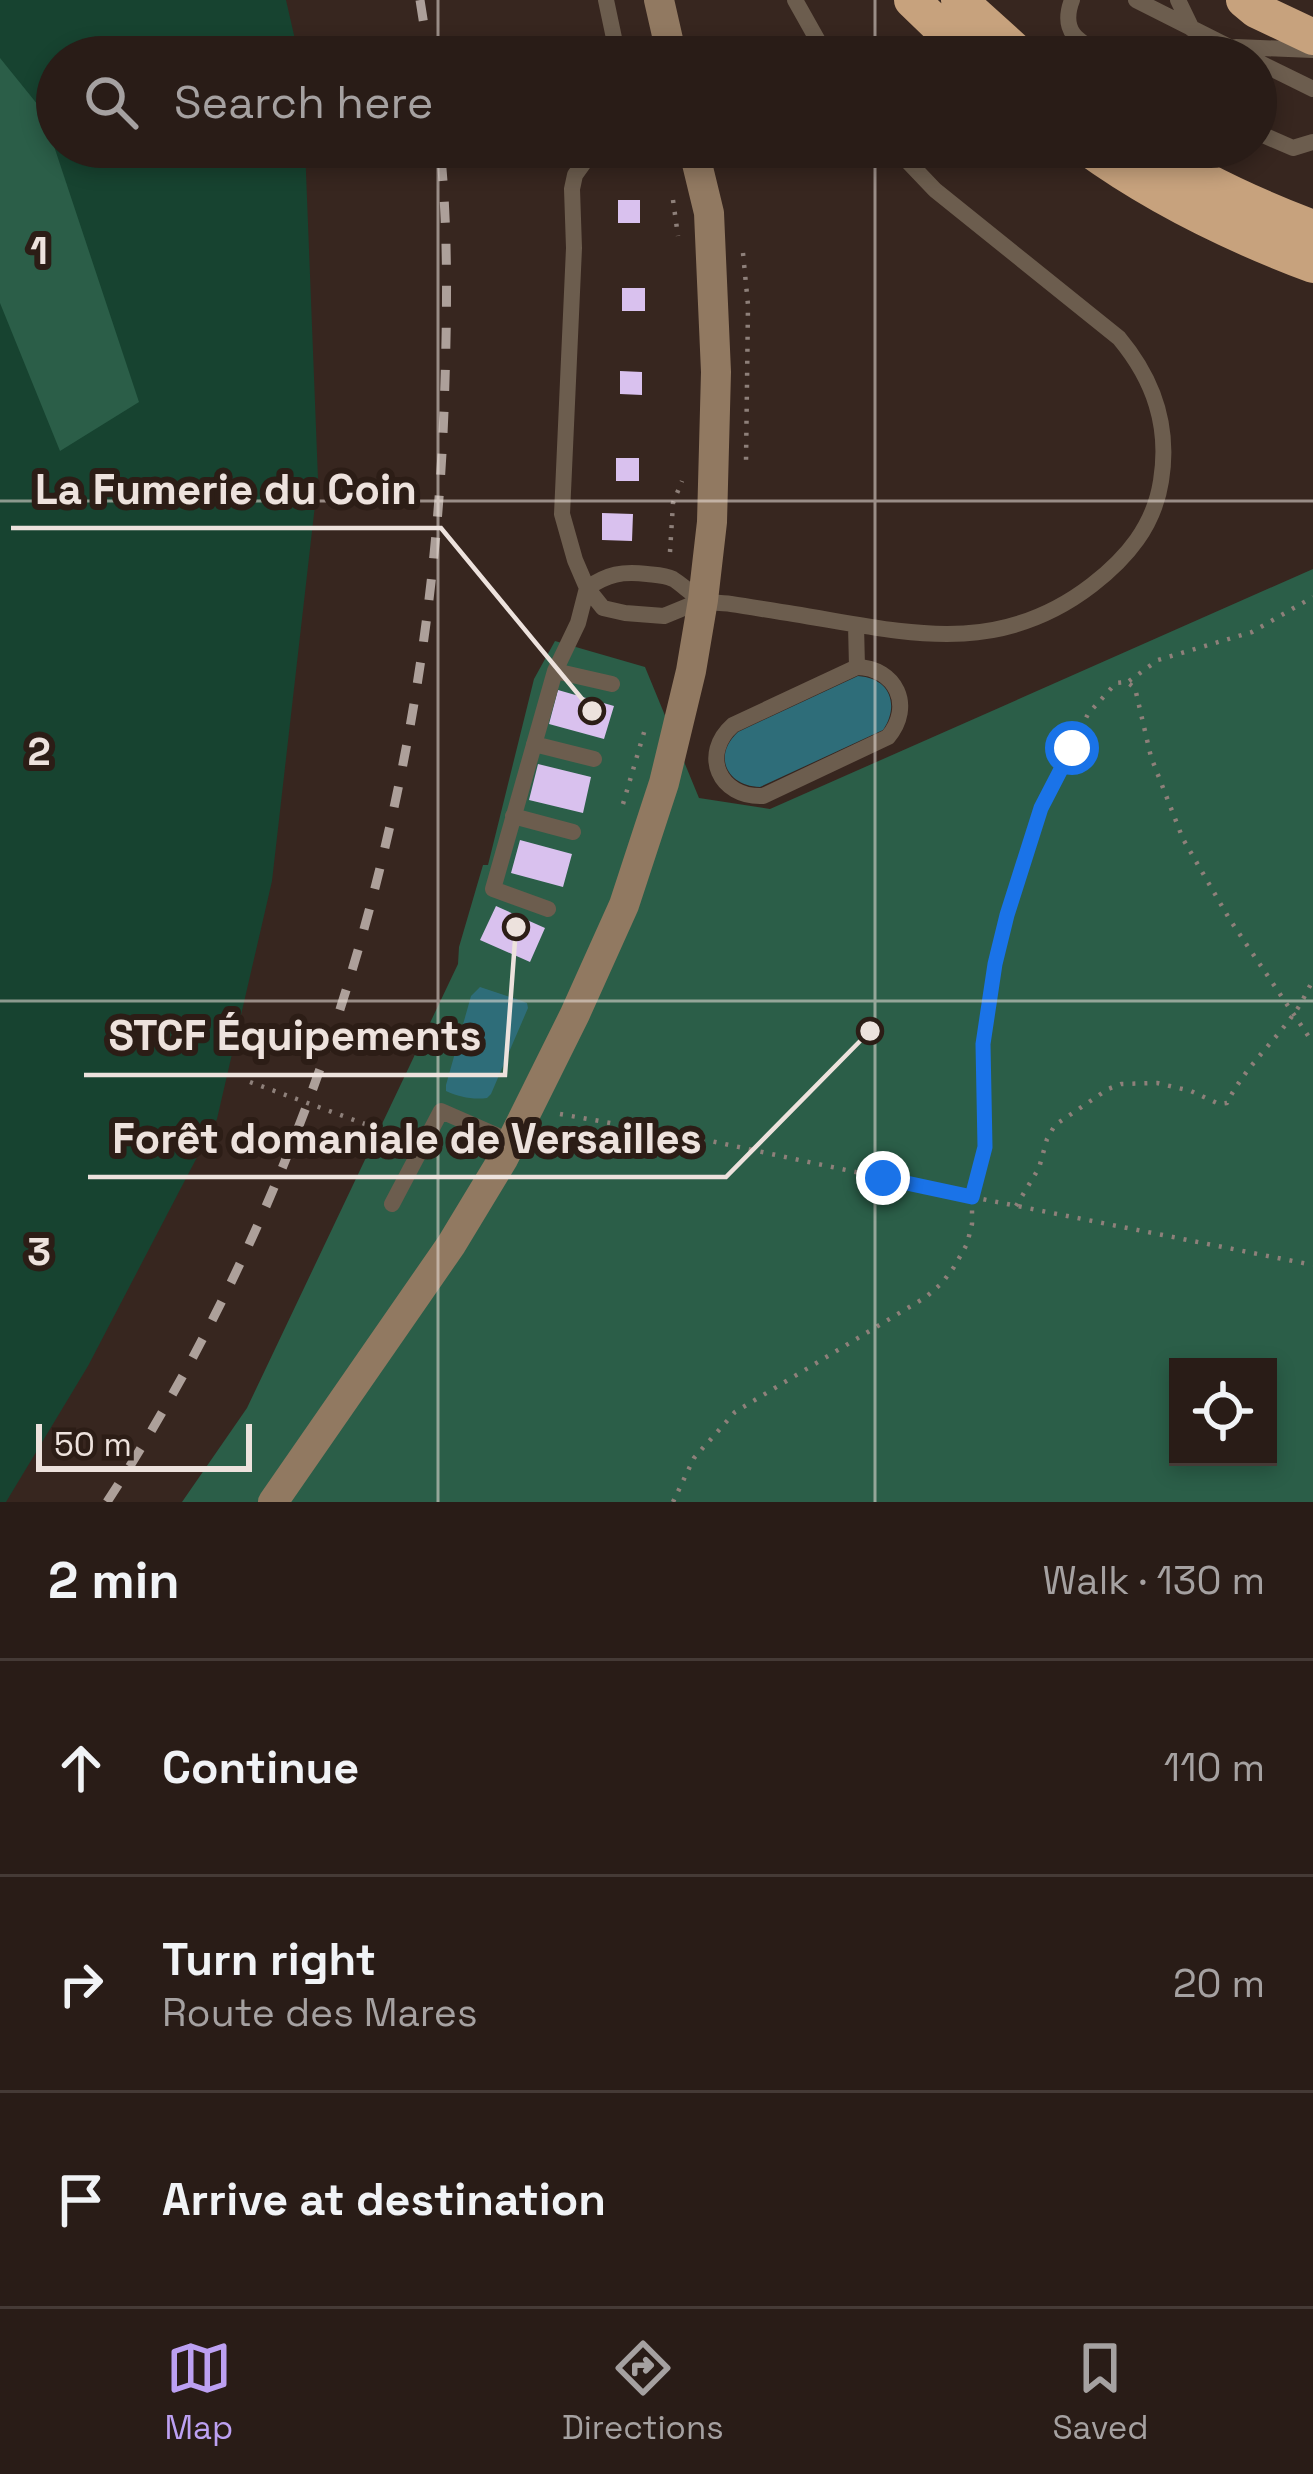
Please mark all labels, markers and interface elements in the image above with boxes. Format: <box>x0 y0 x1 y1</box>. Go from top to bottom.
search box <box>36 36 1277 168</box>
icon: search <box>78 69 144 135</box>
text: Search here <box>174 74 433 131</box>
text: 1 <box>30 226 48 275</box>
callout: La Fumerie du Coin <box>11 450 441 528</box>
text: La Fumerie du Coin <box>35 463 417 516</box>
route start <box>1045 721 1099 775</box>
text: 2 <box>27 727 51 776</box>
callout: STCF Équipements <box>84 997 505 1075</box>
text: STCF Équipements <box>109 1009 481 1062</box>
callout: Forêt domaniale de Versailles <box>88 1099 726 1177</box>
text: Forêt domaniale de Versailles <box>112 1112 702 1165</box>
route end <box>856 1151 910 1205</box>
text: 3 <box>27 1227 51 1276</box>
map controls <box>1169 1358 1277 1466</box>
button: locate <box>1169 1358 1277 1466</box>
scale bar <box>36 1418 252 1471</box>
text: 50 m <box>54 1424 132 1466</box>
text: 2 min <box>48 1548 180 1613</box>
text: Walk · 130 m <box>1043 1556 1265 1605</box>
icon: ahead <box>48 1735 114 1801</box>
text: Continue <box>162 1739 359 1796</box>
text: 110 m <box>1164 1743 1265 1792</box>
text: Turn right <box>162 1931 376 1988</box>
icon: right <box>48 1951 114 2017</box>
text: 20 m <box>1173 1959 1265 2008</box>
text: Route des Mares <box>162 1988 478 2037</box>
icon: arrive <box>48 2167 114 2233</box>
text: Arrive at destination <box>162 2171 606 2228</box>
tab: Map <box>164 2335 233 2449</box>
tab: Directions <box>562 2335 724 2449</box>
tab: Saved <box>1052 2335 1149 2449</box>

